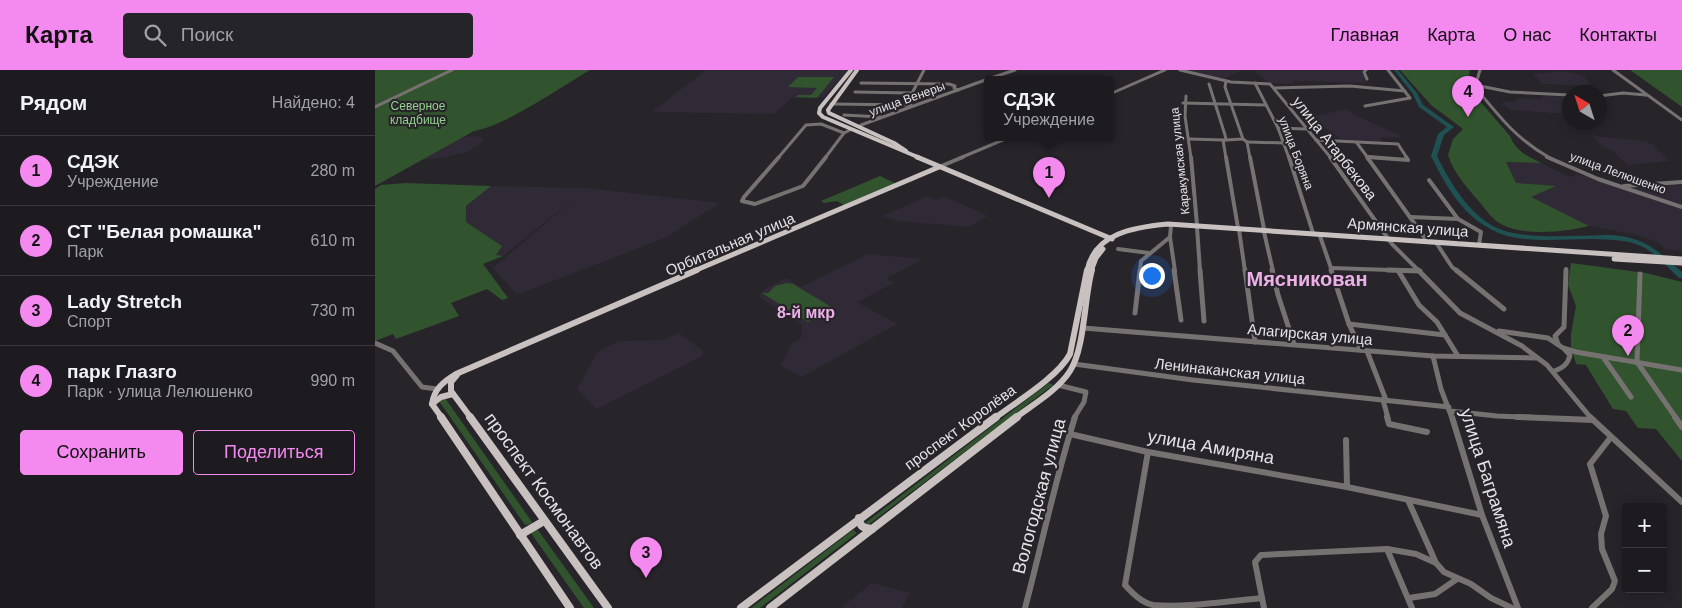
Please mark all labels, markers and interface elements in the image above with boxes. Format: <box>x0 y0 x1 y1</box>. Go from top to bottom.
search box <box>123 13 473 58</box>
text: Карта <box>25 21 93 48</box>
icon: search <box>141 21 169 49</box>
text: Поиск <box>181 24 233 45</box>
text: Главная <box>1331 25 1399 45</box>
text: Карта <box>1427 25 1475 45</box>
text: О нас <box>1503 25 1551 45</box>
text: Контакты <box>1579 25 1657 45</box>
popup <box>984 76 1114 141</box>
pin: 4 <box>1452 76 1484 117</box>
street label: улица Венеры <box>867 79 947 119</box>
north arrow <box>1562 85 1607 130</box>
text: СДЭК <box>1003 89 1055 110</box>
text: Рядом <box>20 91 87 114</box>
street label: улица Атарбекова <box>1289 93 1381 204</box>
text: Найдено: 4 <box>272 94 355 111</box>
park label: Северное кладбище <box>390 99 446 127</box>
street label: Каракумская улица <box>1167 106 1193 215</box>
text: Учреждение <box>1003 111 1095 128</box>
street label: улица Боряна <box>1276 114 1316 192</box>
street label: улица Лелюшенко <box>1568 149 1668 197</box>
text: СДЭК <box>67 151 119 172</box>
pin: 1 <box>1033 157 1065 198</box>
text: 1 <box>32 162 40 179</box>
text: 280 m <box>311 162 355 179</box>
text: Учреждение <box>67 173 159 190</box>
street label: Орбитальная улица <box>663 209 798 279</box>
street label: Армянская улица <box>1347 214 1470 240</box>
text: СТ "Белая ромашка" <box>67 221 262 242</box>
text: 2 <box>32 232 40 249</box>
text: 610 m <box>311 232 355 249</box>
text: Парк <box>67 243 103 260</box>
your location <box>1139 263 1165 289</box>
district label: Мясникован <box>1246 268 1368 290</box>
text: Lady Stretch <box>67 291 182 312</box>
text: 3 <box>32 302 40 319</box>
text: 730 m <box>311 302 355 319</box>
district label: 8-й мкр <box>777 304 835 321</box>
text: Спорт <box>67 313 112 330</box>
pin: 2 <box>1612 315 1644 356</box>
street label: Алагирская улица <box>1247 320 1374 348</box>
street label: Ленинаканская улица <box>1154 355 1307 387</box>
text: парк Глазго <box>67 361 177 382</box>
text: 4 <box>32 372 40 389</box>
text: 990 m <box>311 372 355 389</box>
street label: проспект Королёва <box>901 381 1019 473</box>
text: Парк · улица Лелюшенко <box>67 383 253 400</box>
street label: улица Баграмяна <box>1456 406 1520 551</box>
street label: проспект Космонавтов <box>481 409 607 573</box>
street label: Вологодская улица <box>1009 415 1070 576</box>
street label: улица Амиряна <box>1146 426 1277 468</box>
button: Сохранить <box>20 430 183 475</box>
button: Поделиться <box>193 430 355 475</box>
map controls <box>1622 503 1667 593</box>
button: + <box>1622 503 1667 548</box>
pin: 3 <box>630 537 662 578</box>
button: − <box>1622 548 1667 593</box>

